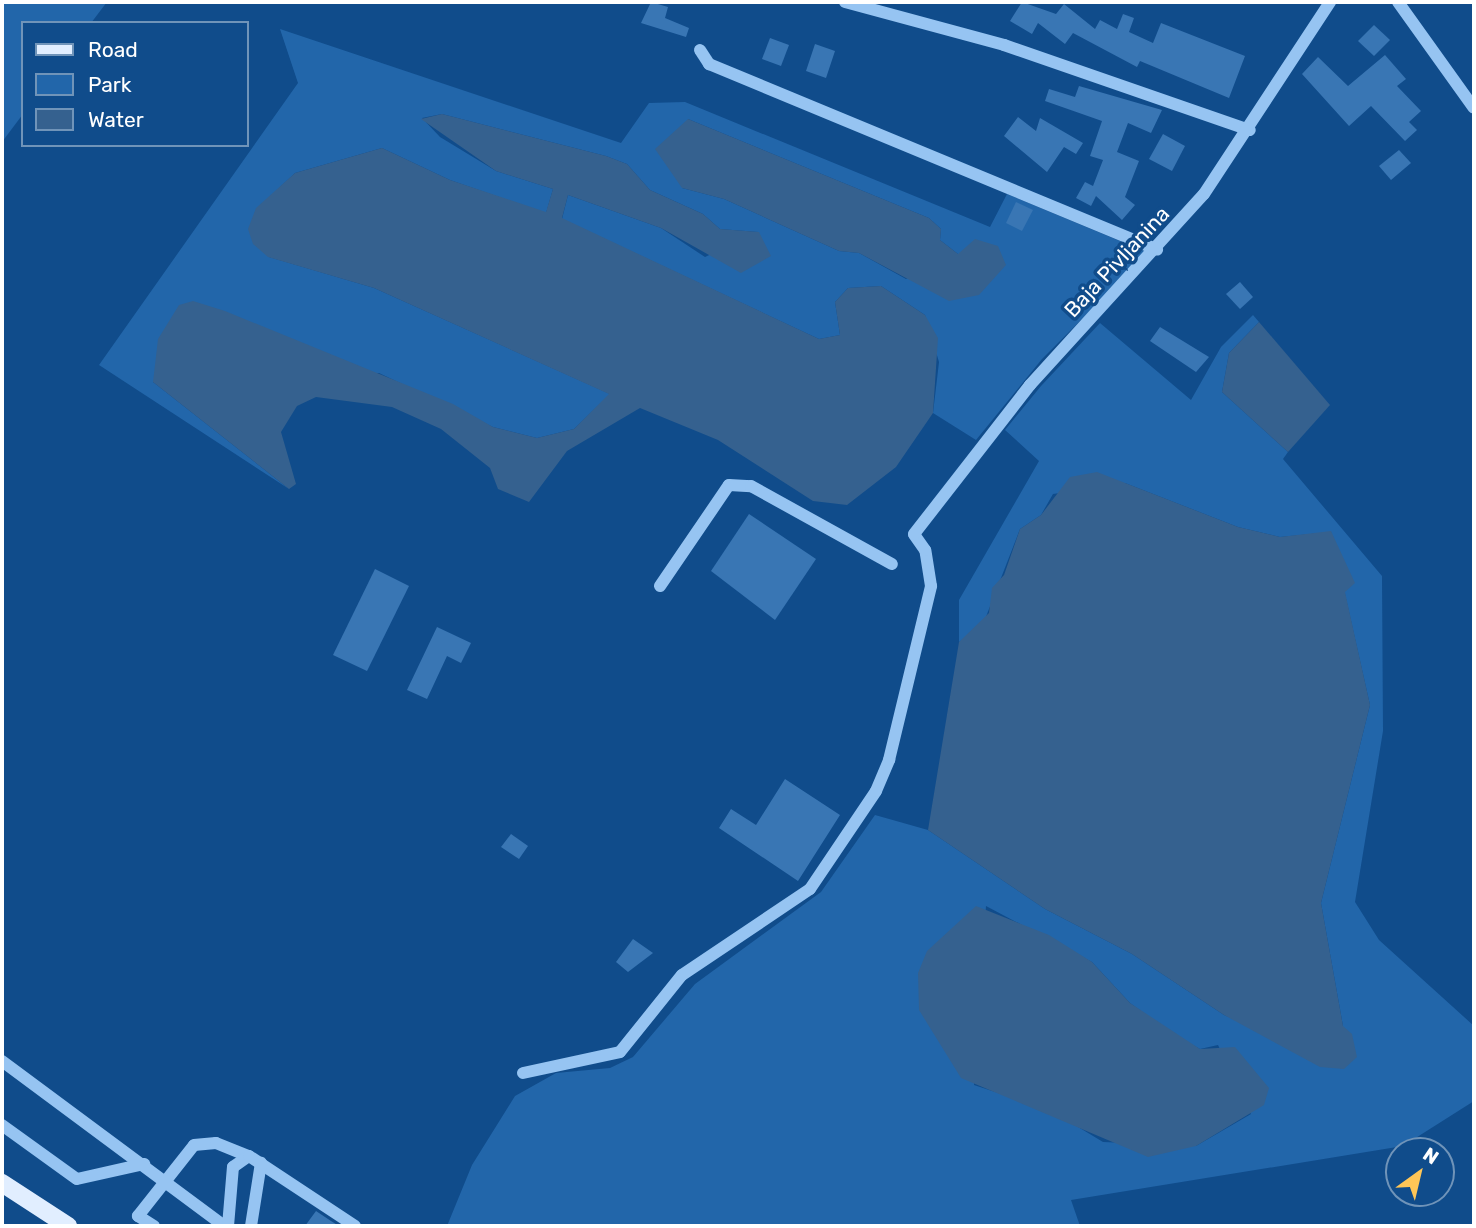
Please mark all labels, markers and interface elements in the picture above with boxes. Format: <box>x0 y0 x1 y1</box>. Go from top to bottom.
legend <box>21 21 248 147</box>
text: Road <box>88 37 138 62</box>
text: Park <box>88 72 132 97</box>
text: Water <box>88 107 144 132</box>
street label: Baja Pivljanina <box>1059 201 1175 323</box>
north arrow <box>1385 1137 1455 1207</box>
text: N <box>1419 1142 1443 1169</box>

